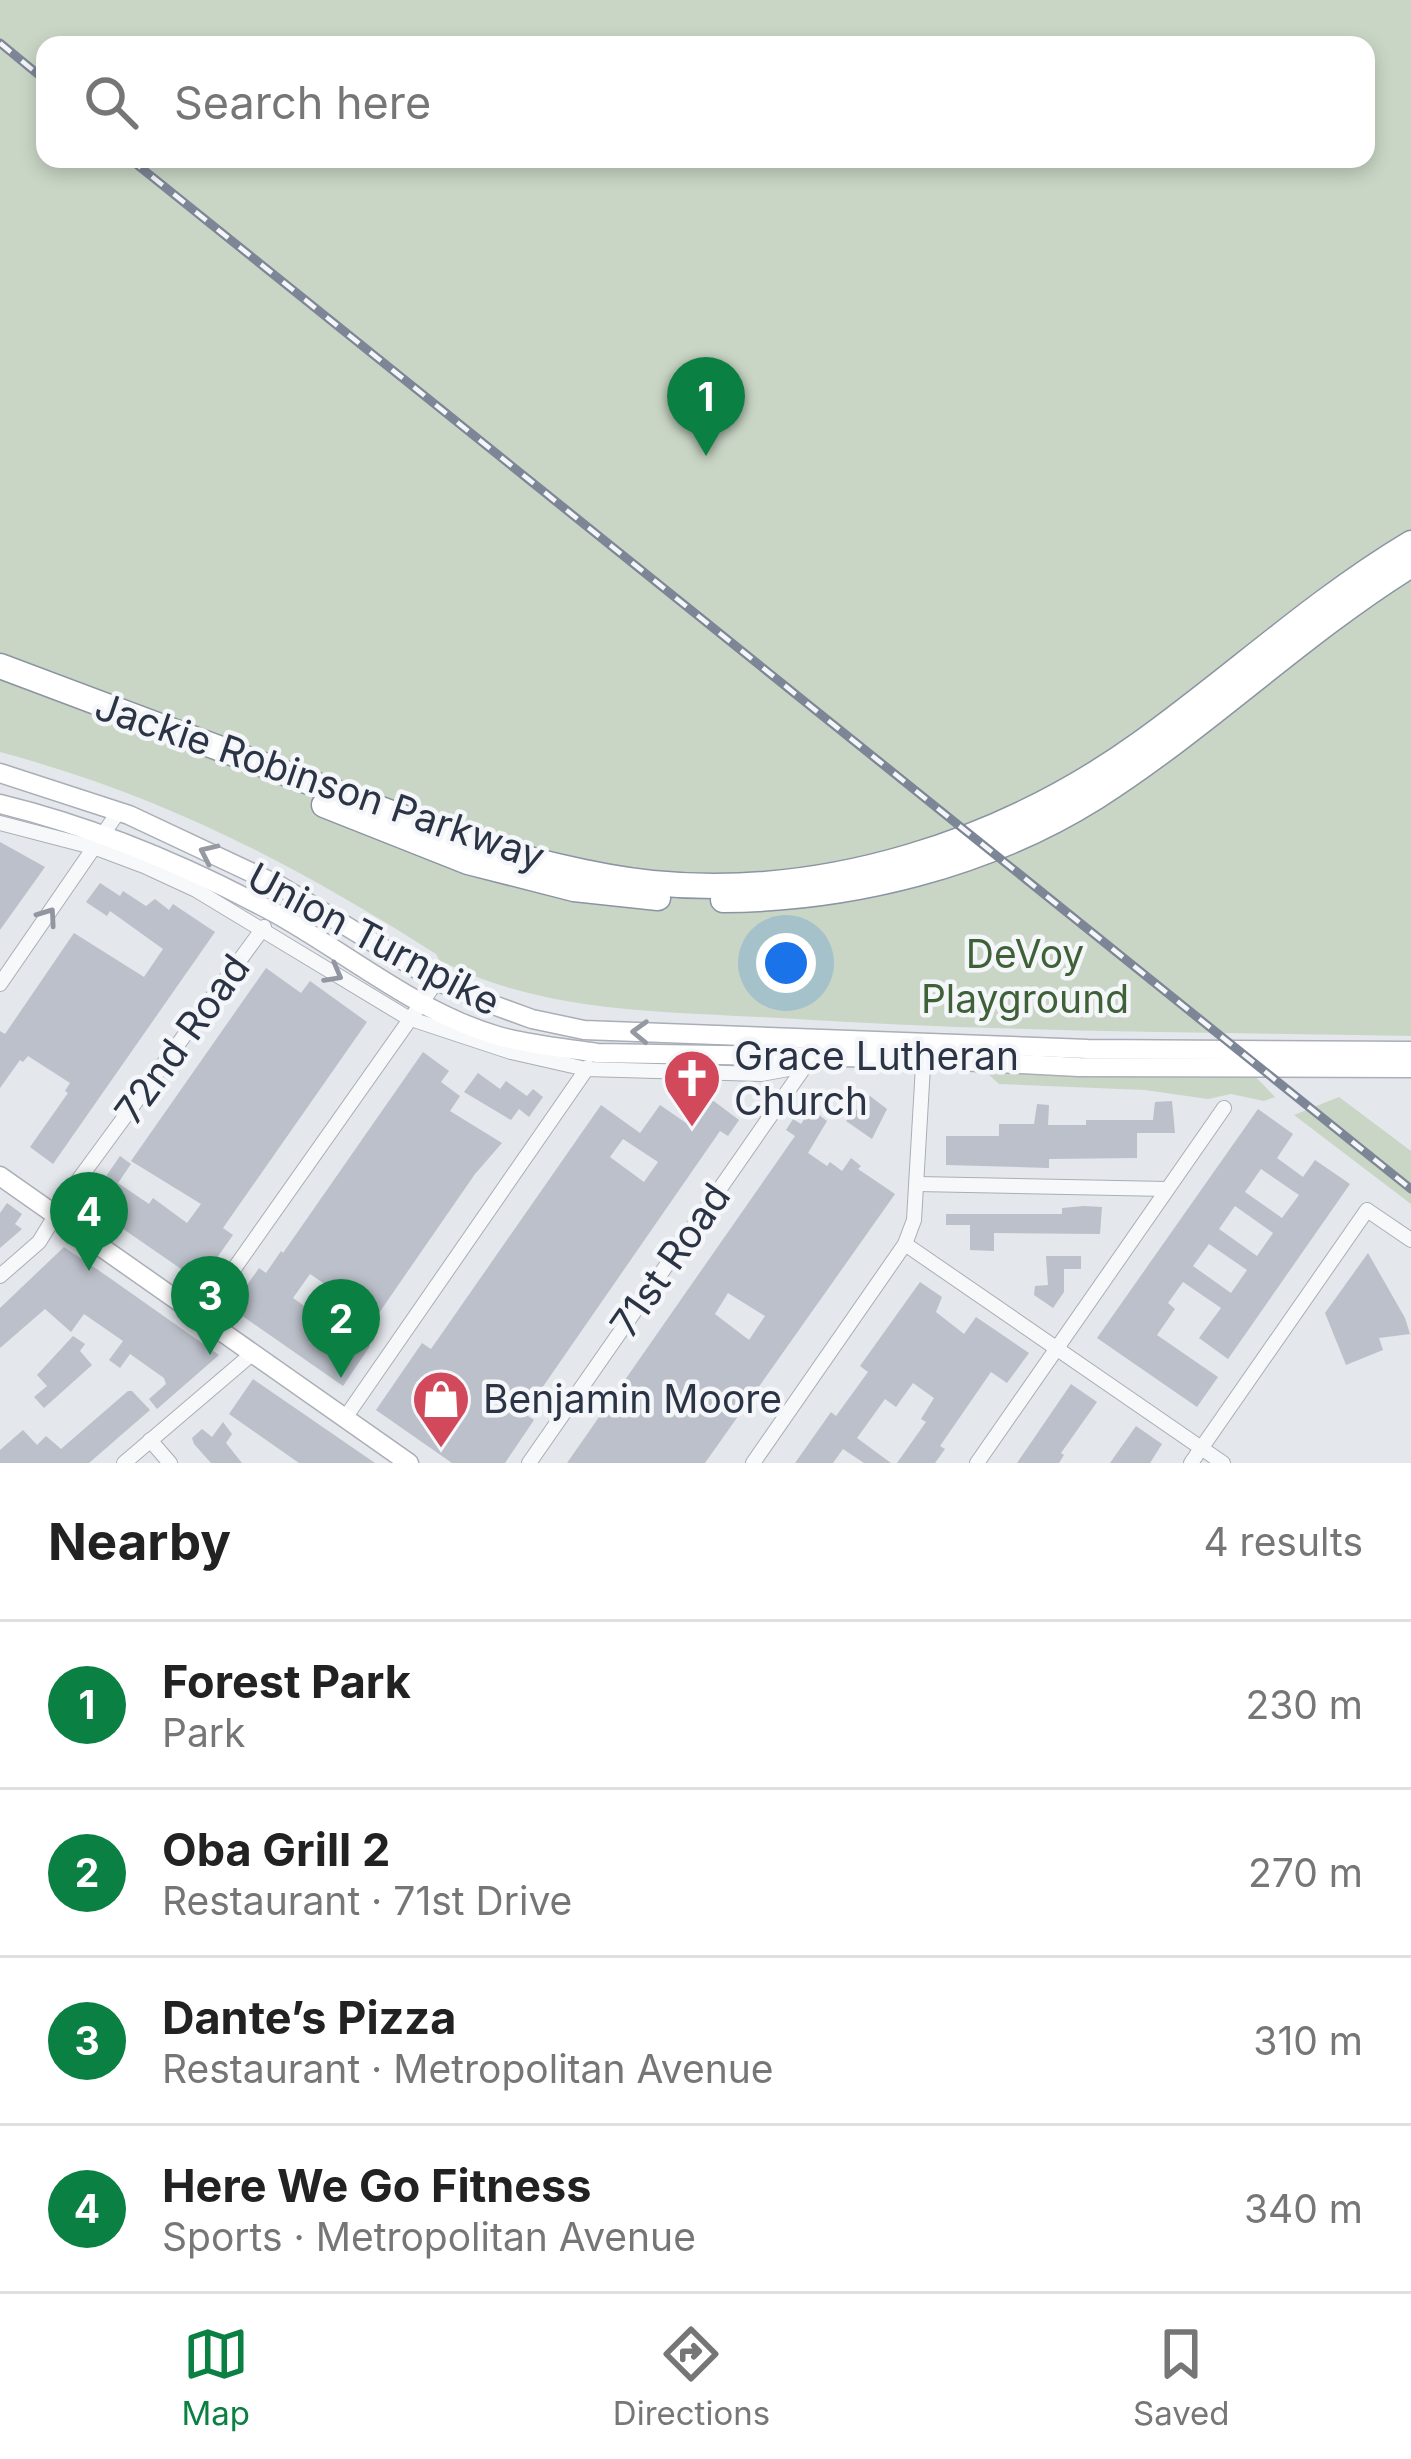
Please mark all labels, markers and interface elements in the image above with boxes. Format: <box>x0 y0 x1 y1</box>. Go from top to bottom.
search box <box>36 36 1375 168</box>
icon: search <box>78 69 144 135</box>
text: Search here <box>174 75 431 130</box>
pin: 1 <box>667 357 745 456</box>
street label: Jackie Robinson Parkway <box>89 681 551 880</box>
one-way arrow <box>199 843 220 867</box>
street label: Union Turnpike <box>240 852 509 1025</box>
one-way arrow <box>34 908 56 930</box>
park label: DeVoy Playground <box>921 930 1129 1022</box>
your location <box>756 933 816 993</box>
street label: 72nd Road <box>104 945 259 1133</box>
one-way arrow <box>321 960 342 983</box>
one-way arrow <box>630 1019 649 1045</box>
place label: Grace Lutheran Church <box>734 1032 1019 1124</box>
church icon: Grace Lutheran Church <box>661 1047 723 1129</box>
pin: 4 <box>50 1172 128 1271</box>
street label: 71st Road <box>600 1174 739 1345</box>
pin: 3 <box>171 1256 249 1355</box>
pin: 2 <box>302 1279 380 1378</box>
shop icon: Benjamin Moore <box>410 1368 472 1450</box>
place label: Benjamin Moore <box>483 1375 782 1422</box>
text: Nearby <box>48 1511 231 1572</box>
text: 4 results <box>1203 1518 1363 1565</box>
text: Forest Park <box>162 1654 411 1709</box>
text: 1 <box>79 1681 95 1728</box>
text: 230 m <box>1245 1681 1363 1728</box>
text: Park <box>162 1709 246 1756</box>
text: Oba Grill 2 <box>162 1822 390 1877</box>
text: 2 <box>75 1849 99 1896</box>
text: 270 m <box>1248 1849 1363 1896</box>
text: Restaurant · 71st Drive <box>162 1877 572 1924</box>
text: Dante’s Pizza <box>162 1990 456 2045</box>
text: 3 <box>74 2017 100 2064</box>
text: 310 m <box>1253 2017 1363 2064</box>
text: Restaurant · Metropolitan Avenue <box>162 2045 773 2092</box>
text: Here We Go Fitness <box>162 2158 591 2213</box>
text: 4 <box>74 2185 100 2232</box>
text: 340 m <box>1244 2185 1363 2232</box>
text: Sports · Metropolitan Avenue <box>162 2213 696 2260</box>
tab: Map <box>181 2321 250 2433</box>
tab: Directions <box>613 2321 770 2433</box>
tab: Saved <box>1133 2321 1230 2433</box>

